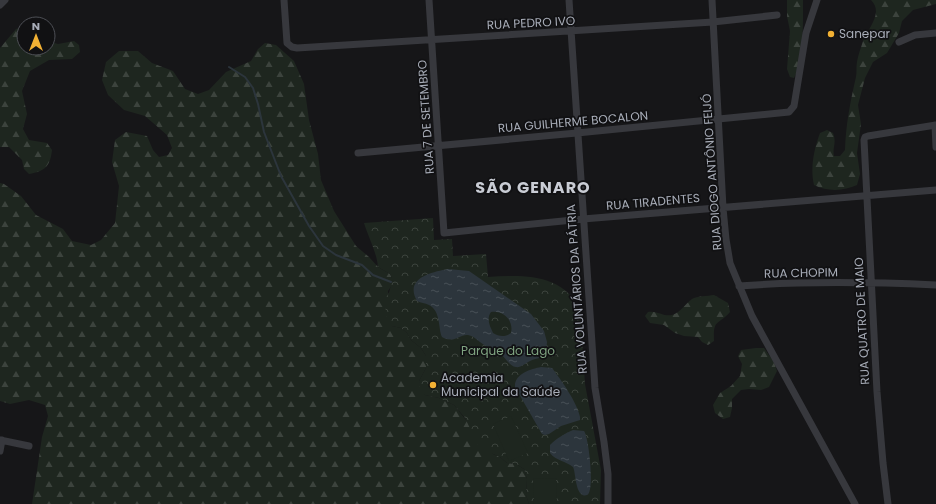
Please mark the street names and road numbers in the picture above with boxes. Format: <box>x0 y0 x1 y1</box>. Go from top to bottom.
street label: RUA PEDRO IVO <box>486 12 576 33</box>
street label: RUA 7 DE SETEMBRO <box>413 59 438 175</box>
street label: RUA DIOGO ANTÔNIO FEIJÓ <box>698 93 725 251</box>
street label: RUA GUILHERME BOCALON <box>497 106 649 137</box>
street label: RUA TIRADENTES <box>605 189 701 214</box>
street label: RUA VOLUNTÁRIOS DA PÁTRIA <box>562 204 591 374</box>
street label: RUA QUATRO DE MAIO <box>850 257 873 385</box>
street label: RUA CHOPIM <box>764 263 838 282</box>

